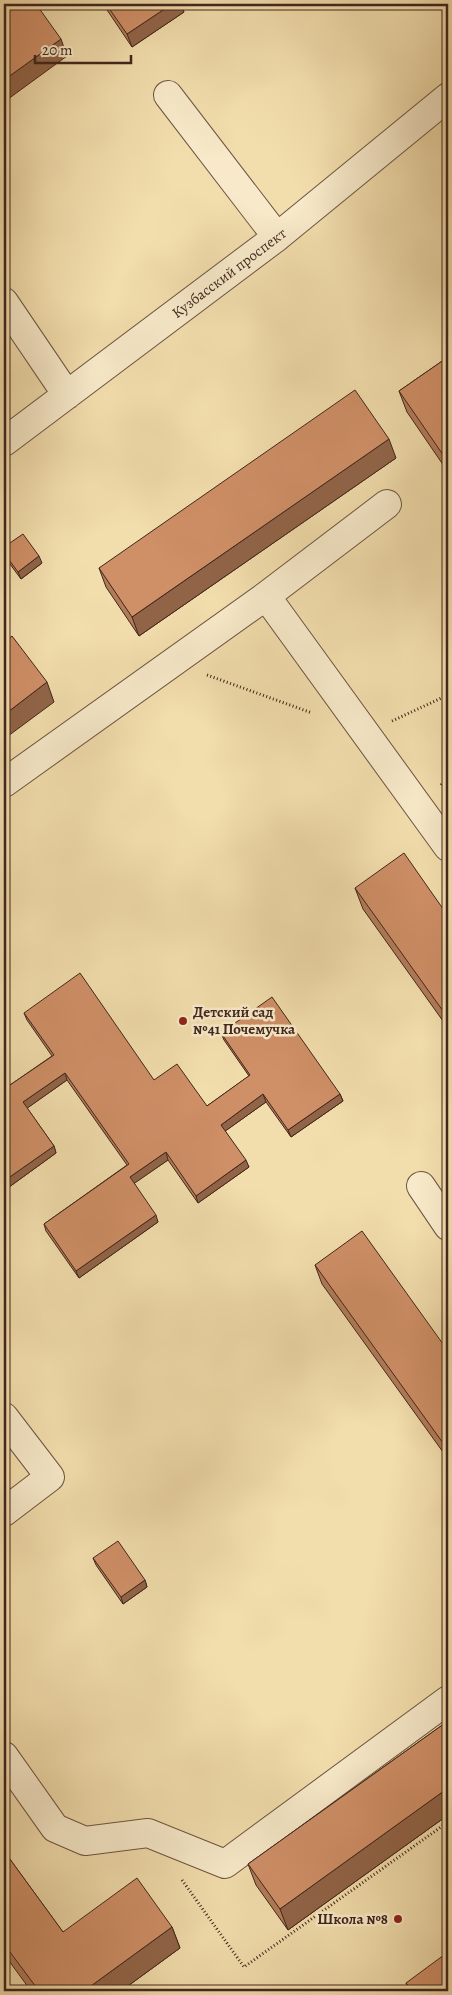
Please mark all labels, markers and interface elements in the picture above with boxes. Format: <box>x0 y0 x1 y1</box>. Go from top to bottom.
scale bar <box>35 32 131 64</box>
text: 20 m <box>42 40 73 60</box>
street label: Кузбасский проспект <box>168 223 291 323</box>
place label: Детский сад №41 Почемучка <box>193 1002 296 1039</box>
marker: Детский сад №41 Почемучка <box>177 1015 189 1027</box>
place label: Школа №8 <box>317 1909 388 1929</box>
marker: Школа №8 <box>392 1913 404 1925</box>

